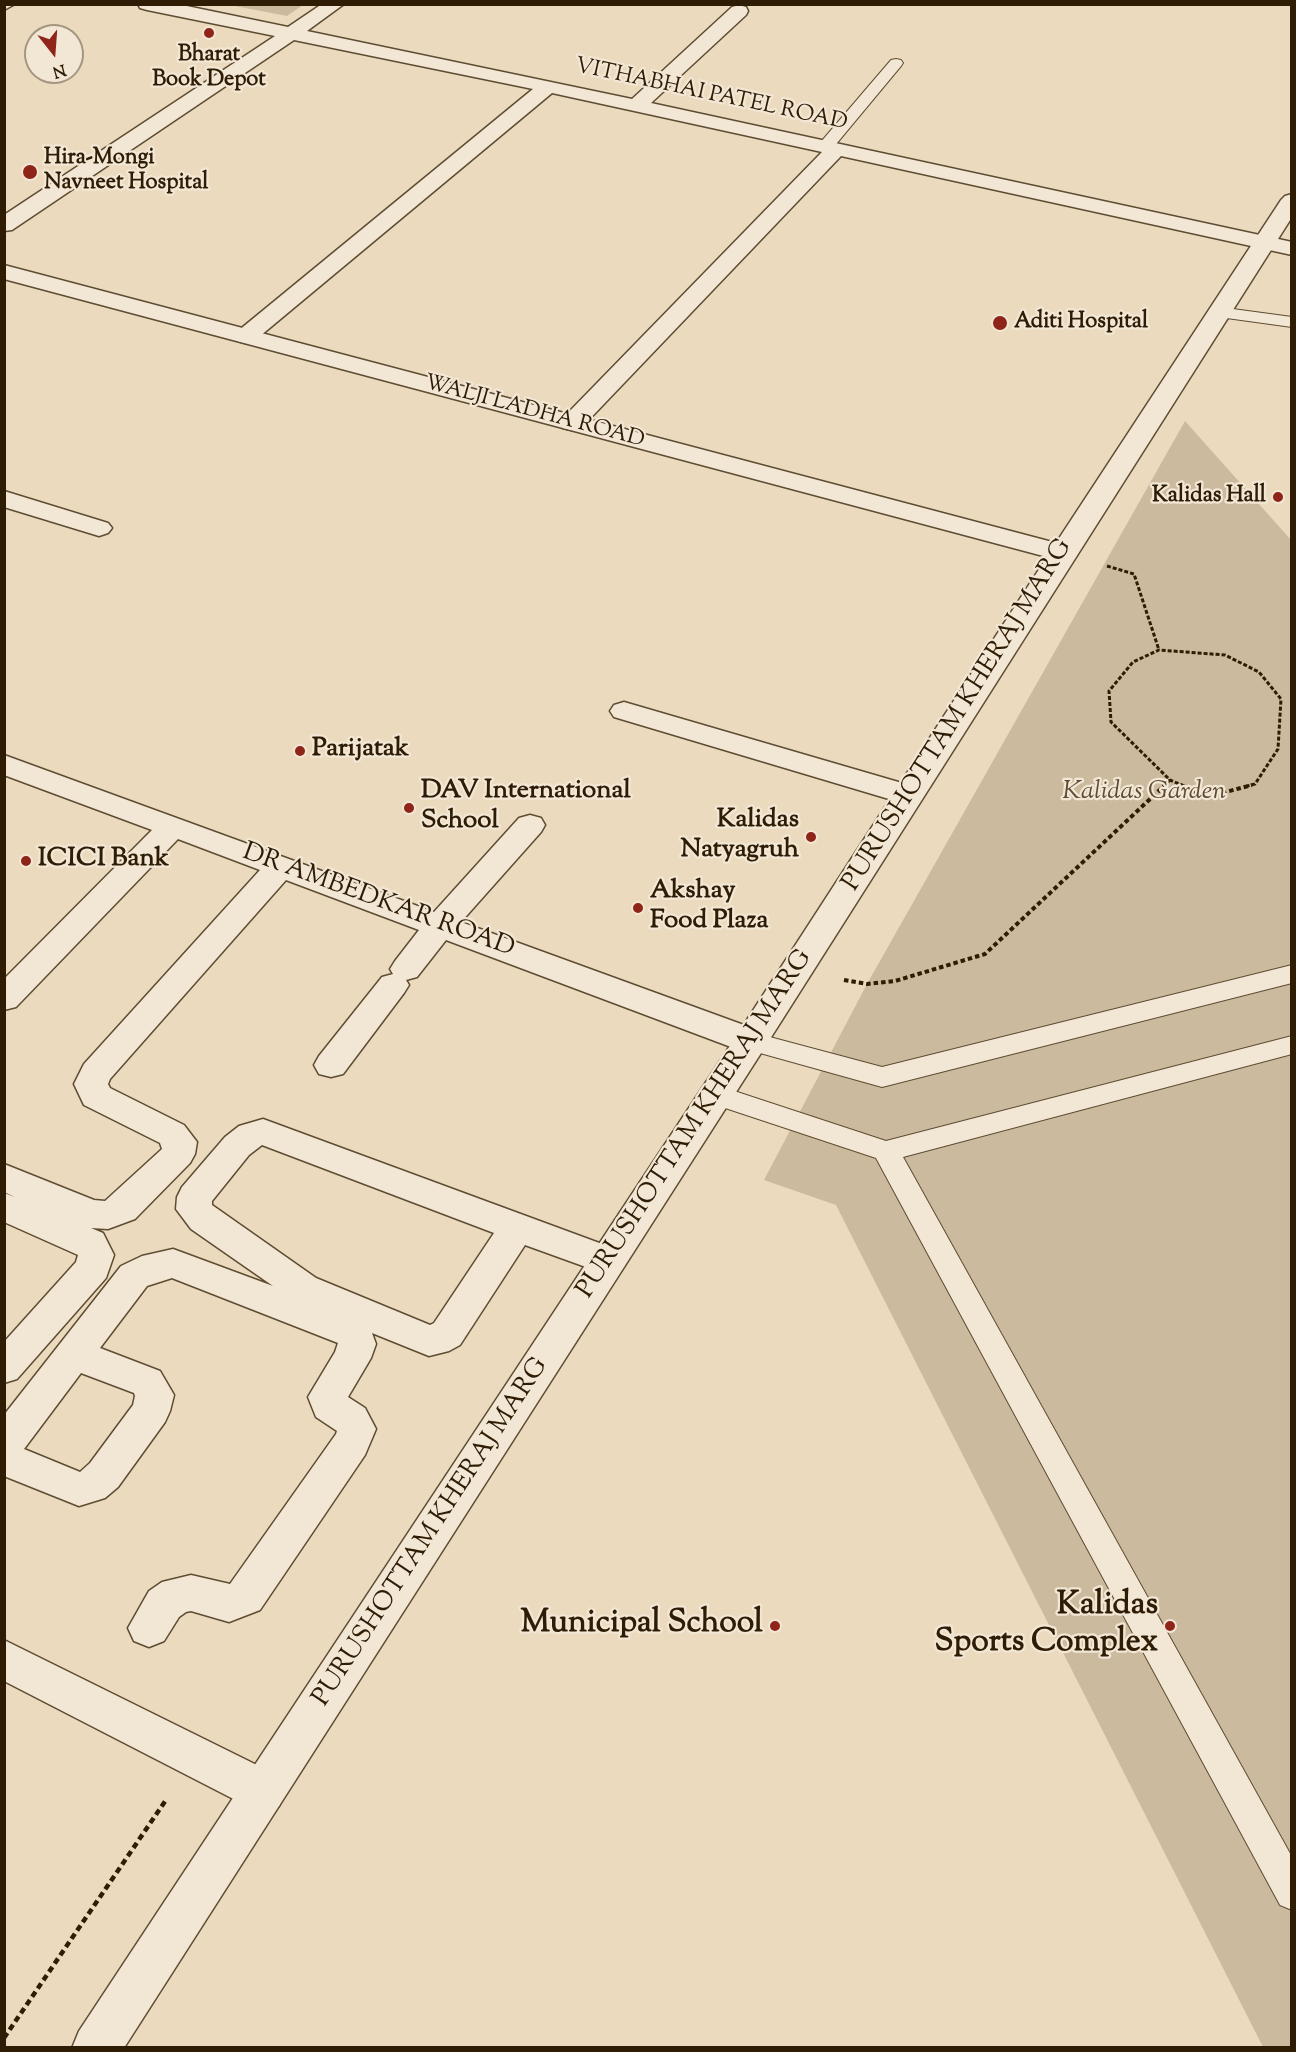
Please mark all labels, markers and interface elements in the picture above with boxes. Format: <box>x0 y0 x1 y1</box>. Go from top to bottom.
north arrow <box>24 24 84 84</box>
marker: Bharat Book Depot <box>202 26 216 40</box>
place label: Bharat Book Depot <box>152 43 266 94</box>
street label: VITHABHAI PATEL ROAD <box>572 54 850 138</box>
text: N <box>49 57 68 83</box>
place label: Hira-Mongi Navneet Hospital <box>44 146 208 198</box>
marker: Hira-Mongi Navneet Hospital <box>21 163 39 181</box>
place label: Aditi Hospital <box>1014 310 1148 336</box>
marker: Aditi Hospital <box>991 314 1009 332</box>
street label: WALJI LADHA ROAD <box>421 371 647 455</box>
place label: Kalidas Hall <box>1152 484 1266 510</box>
marker: Kalidas Hall <box>1271 490 1285 504</box>
street label: PURUSHOTTAM KHERAJ MARG <box>837 534 1081 898</box>
place label: Parijatak <box>312 735 409 767</box>
marker: Parijatak <box>293 744 307 758</box>
place label: DAV International School <box>421 777 631 838</box>
park label: Kalidas Garden <box>1062 778 1226 810</box>
marker: DAV International School <box>402 801 416 815</box>
place label: Kalidas Natyagruh <box>681 806 799 868</box>
marker: Kalidas Natyagruh <box>804 830 818 844</box>
street label: DR AMBEDKAR ROAD <box>238 838 518 966</box>
place label: ICICI Bank <box>38 845 169 877</box>
marker: ICICI Bank <box>19 854 33 868</box>
place label: Akshay Food Plaza <box>650 877 768 939</box>
marker: Akshay Food Plaza <box>631 901 645 915</box>
street label: PURUSHOTTAM KHERAJ MARG <box>572 945 820 1305</box>
street label: PURUSHOTTAM KHERAJ MARG <box>308 1353 556 1713</box>
place label: Kalidas Sports Complex <box>934 1589 1158 1664</box>
place label: Municipal School <box>521 1607 763 1645</box>
marker: Municipal School <box>768 1619 782 1633</box>
marker: Kalidas Sports Complex <box>1163 1619 1177 1633</box>

